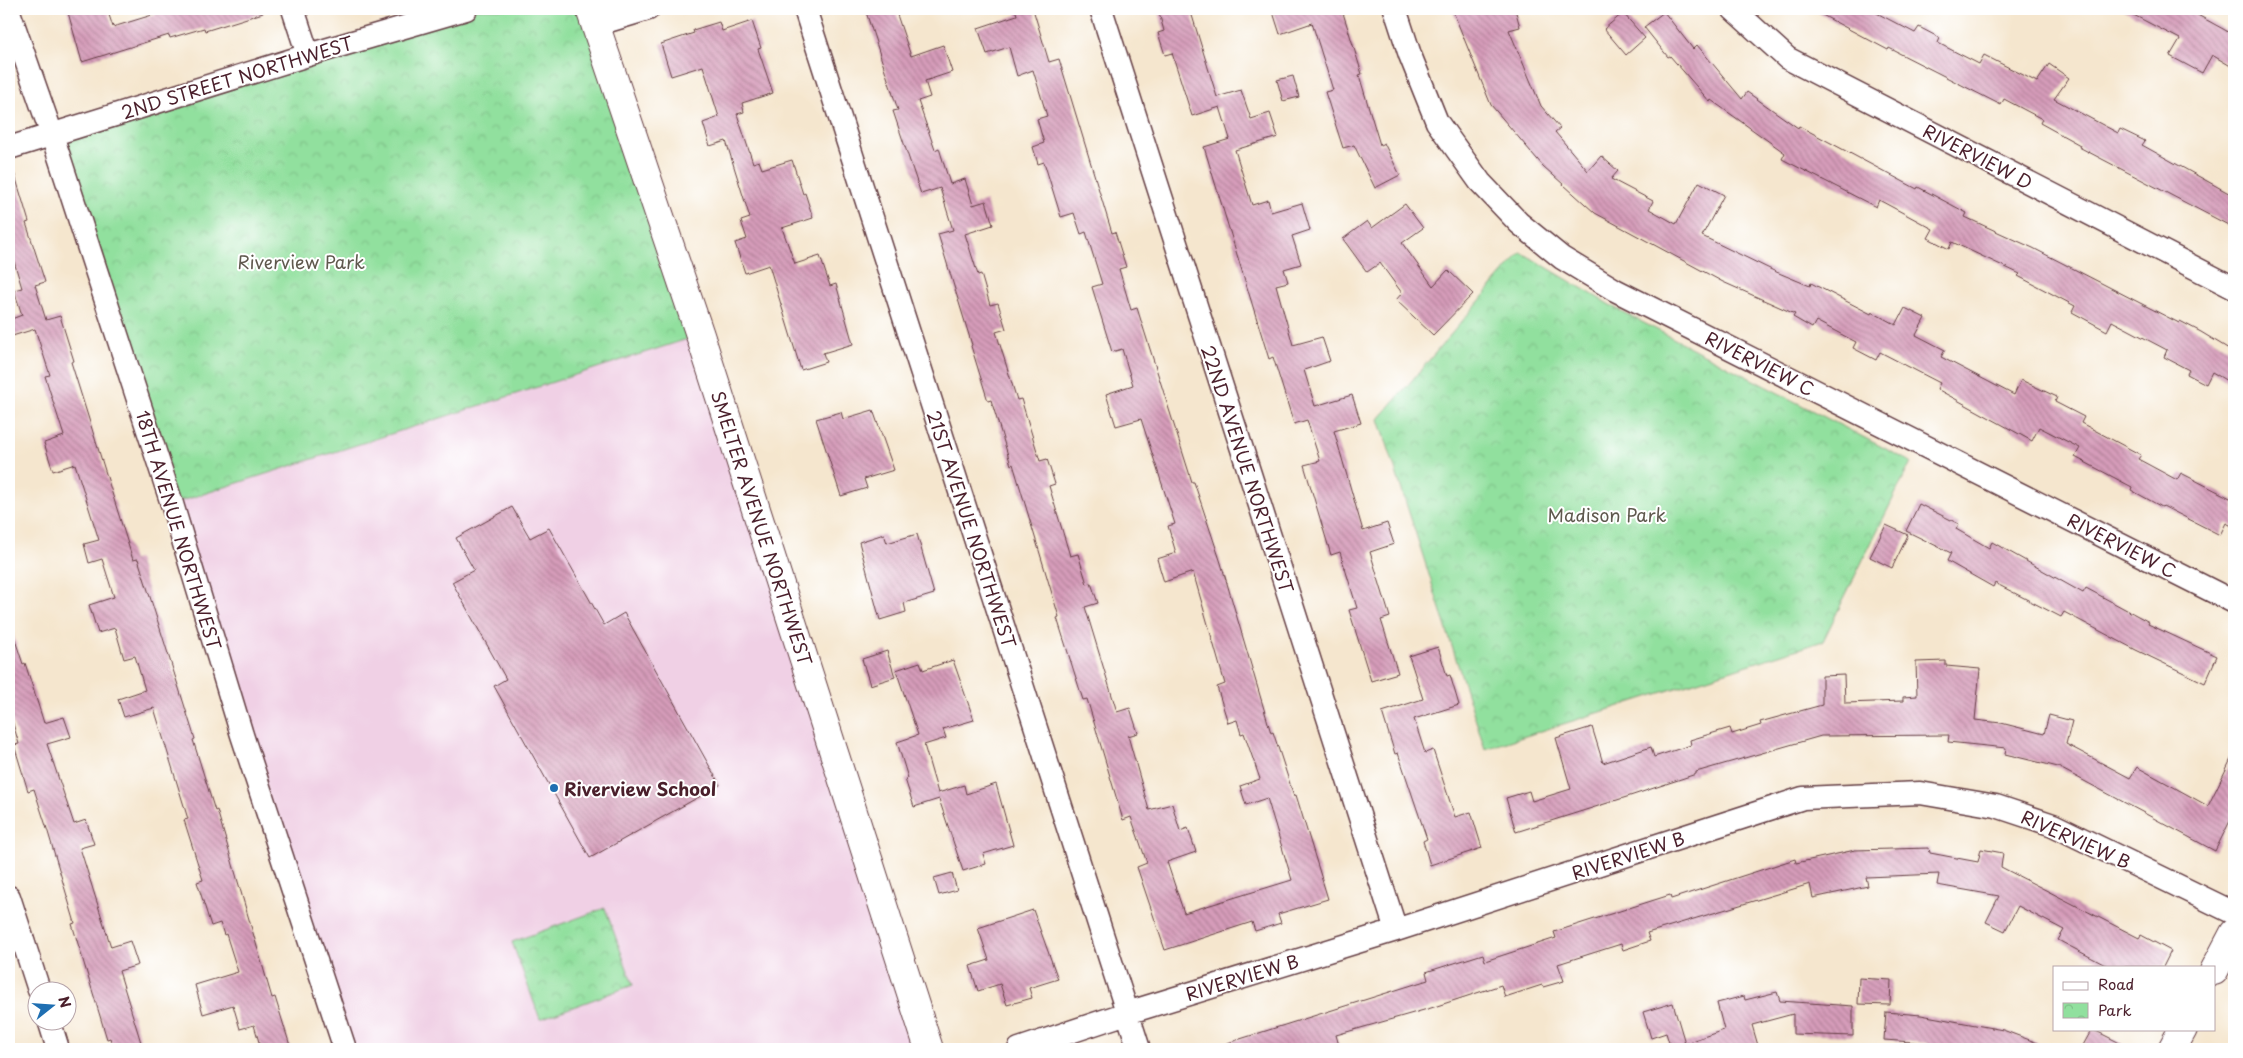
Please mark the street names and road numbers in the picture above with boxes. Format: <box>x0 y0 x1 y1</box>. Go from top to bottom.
street label: 2ND STREET NORTHWEST <box>118 29 357 125</box>
street label: RIVERVIEW D <box>1919 117 2037 195</box>
street label: RIVERVIEW C <box>1701 324 1819 402</box>
street label: 22ND AVENUE NORTHWEST <box>1195 342 1301 597</box>
street label: SMELTER AVENUE NORTHWEST <box>705 387 819 670</box>
street label: 18TH AVENUE NORTHWEST <box>130 407 229 654</box>
street label: 21ST AVENUE NORTHWEST <box>921 407 1023 652</box>
street label: RIVERVIEW C <box>2063 506 2181 584</box>
street label: RIVERVIEW B <box>2017 803 2135 875</box>
street label: RIVERVIEW B <box>1568 824 1688 886</box>
street label: RIVERVIEW B <box>1182 947 1302 1007</box>

